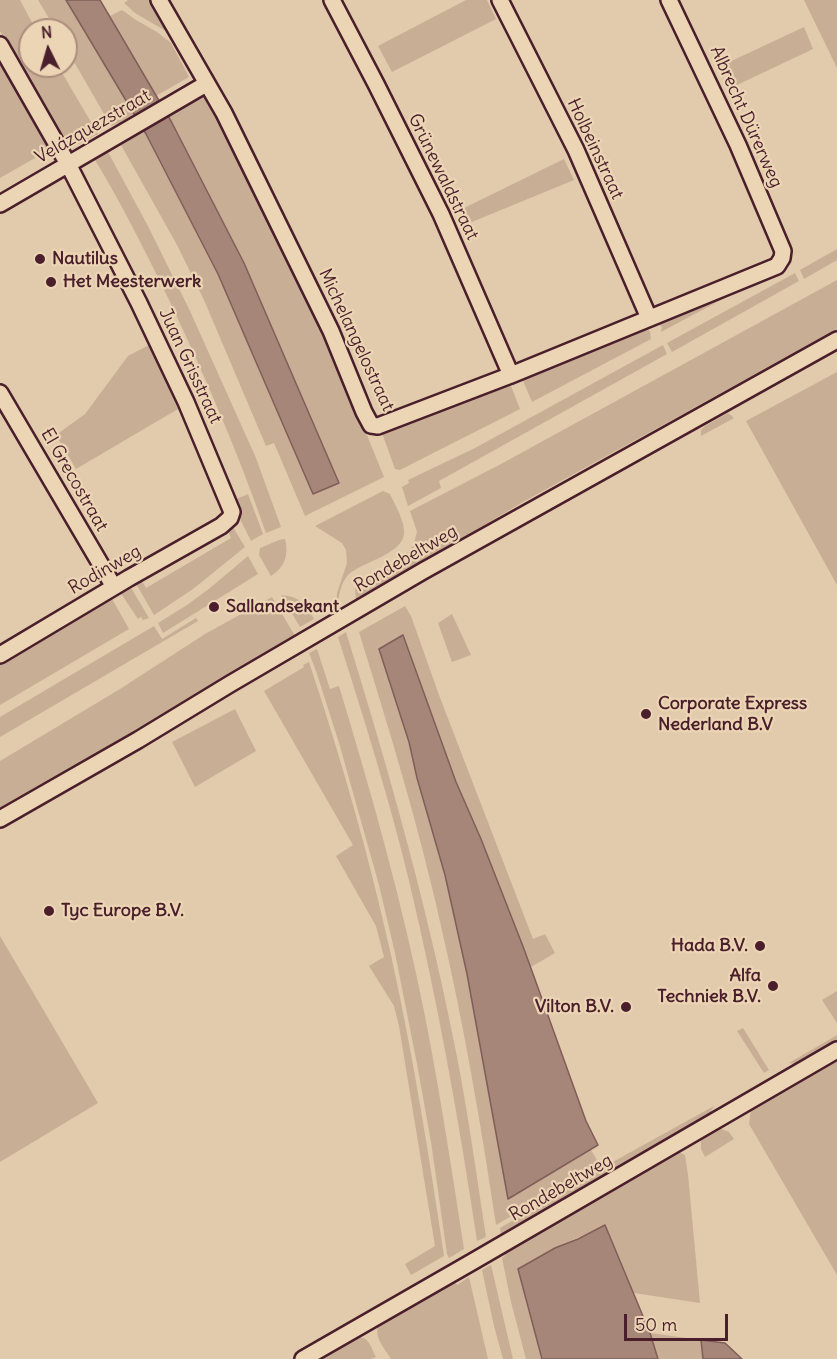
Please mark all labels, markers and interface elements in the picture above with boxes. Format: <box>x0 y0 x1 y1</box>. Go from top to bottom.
north arrow <box>18 18 78 78</box>
text: N <box>40 22 53 43</box>
street label: Albrecht Dürerweg <box>705 43 787 191</box>
street label: Velázquezstraat <box>31 85 155 169</box>
street label: Holbeinstraat <box>562 95 628 203</box>
street label: Grünewaldstraat <box>403 110 483 244</box>
place label: Nautilus <box>52 248 118 270</box>
marker: Nautilus <box>33 252 47 266</box>
street label: Michelangelostraat <box>314 265 398 415</box>
place label: Het Meesterwerk <box>63 271 201 293</box>
marker: Het Meesterwerk <box>44 275 58 289</box>
street label: Juan Grisstraat <box>154 305 226 427</box>
street label: El Grecostraat <box>36 425 112 535</box>
street label: Rondebeltweg <box>351 521 461 597</box>
street label: Rodinweg <box>65 541 145 599</box>
place label: Sallandsekant <box>226 596 339 618</box>
marker: Sallandsekant <box>207 600 221 614</box>
place label: Corporate Express Nederland B.V <box>658 693 807 736</box>
marker: Corporate Express Nederland B.V <box>639 707 653 721</box>
place label: Tyc Europe B.V. <box>61 900 184 922</box>
marker: Tyc Europe B.V. <box>42 904 56 918</box>
place label: Hada B.V. <box>671 935 748 957</box>
marker: Hada B.V. <box>753 939 767 953</box>
place label: Alfa Techniek B.V. <box>657 965 761 1008</box>
marker: Alfa Techniek B.V. <box>766 979 780 993</box>
place label: Vilton B.V. <box>535 996 614 1018</box>
marker: Vilton B.V. <box>619 1000 633 1014</box>
street label: Rondebeltweg <box>506 1150 616 1226</box>
scale bar <box>627 1302 730 1340</box>
text: 50 m <box>635 1313 677 1336</box>

